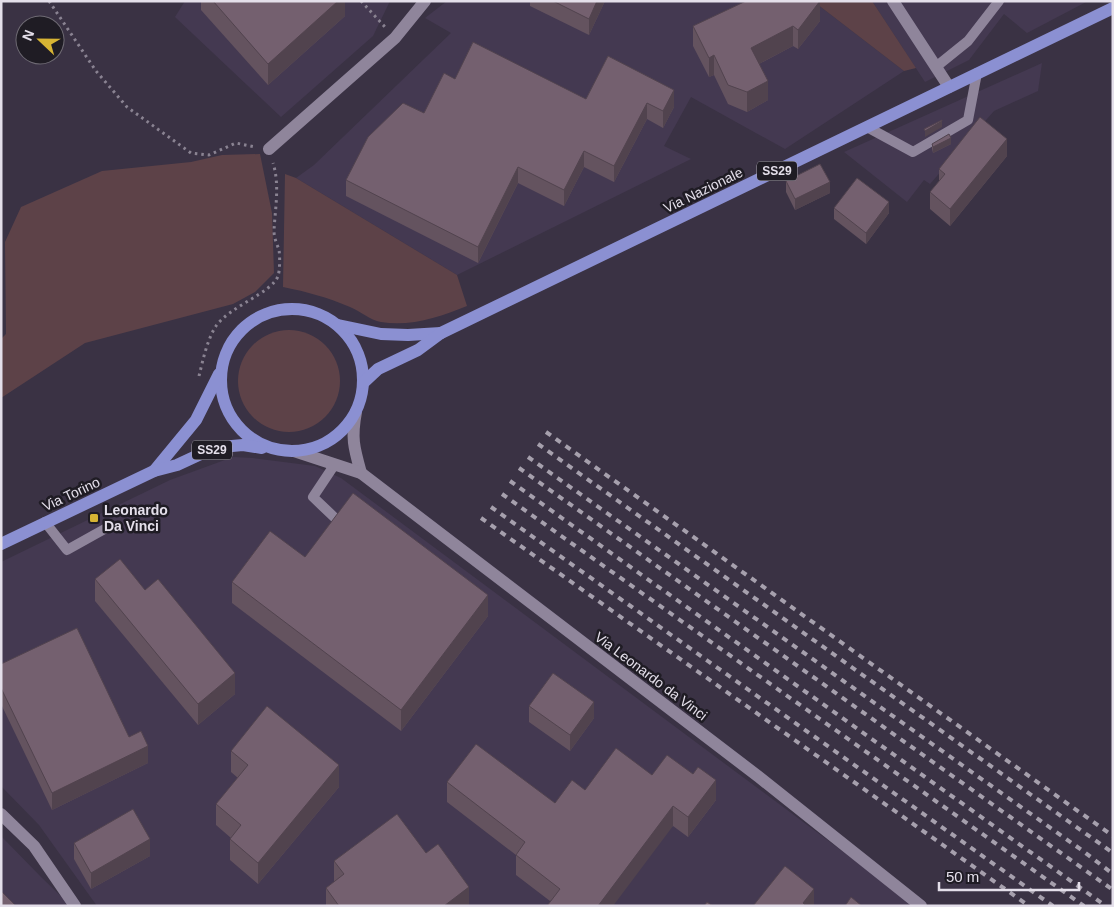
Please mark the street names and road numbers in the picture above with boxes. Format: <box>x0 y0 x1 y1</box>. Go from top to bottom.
road number: SS29 <box>757 162 797 180</box>
street label: Via Nazionale <box>661 164 745 216</box>
road number: SS29 <box>192 440 232 460</box>
street label: Via Torino <box>40 474 103 514</box>
street label: Via Leonardo da Vinci <box>592 629 710 723</box>

